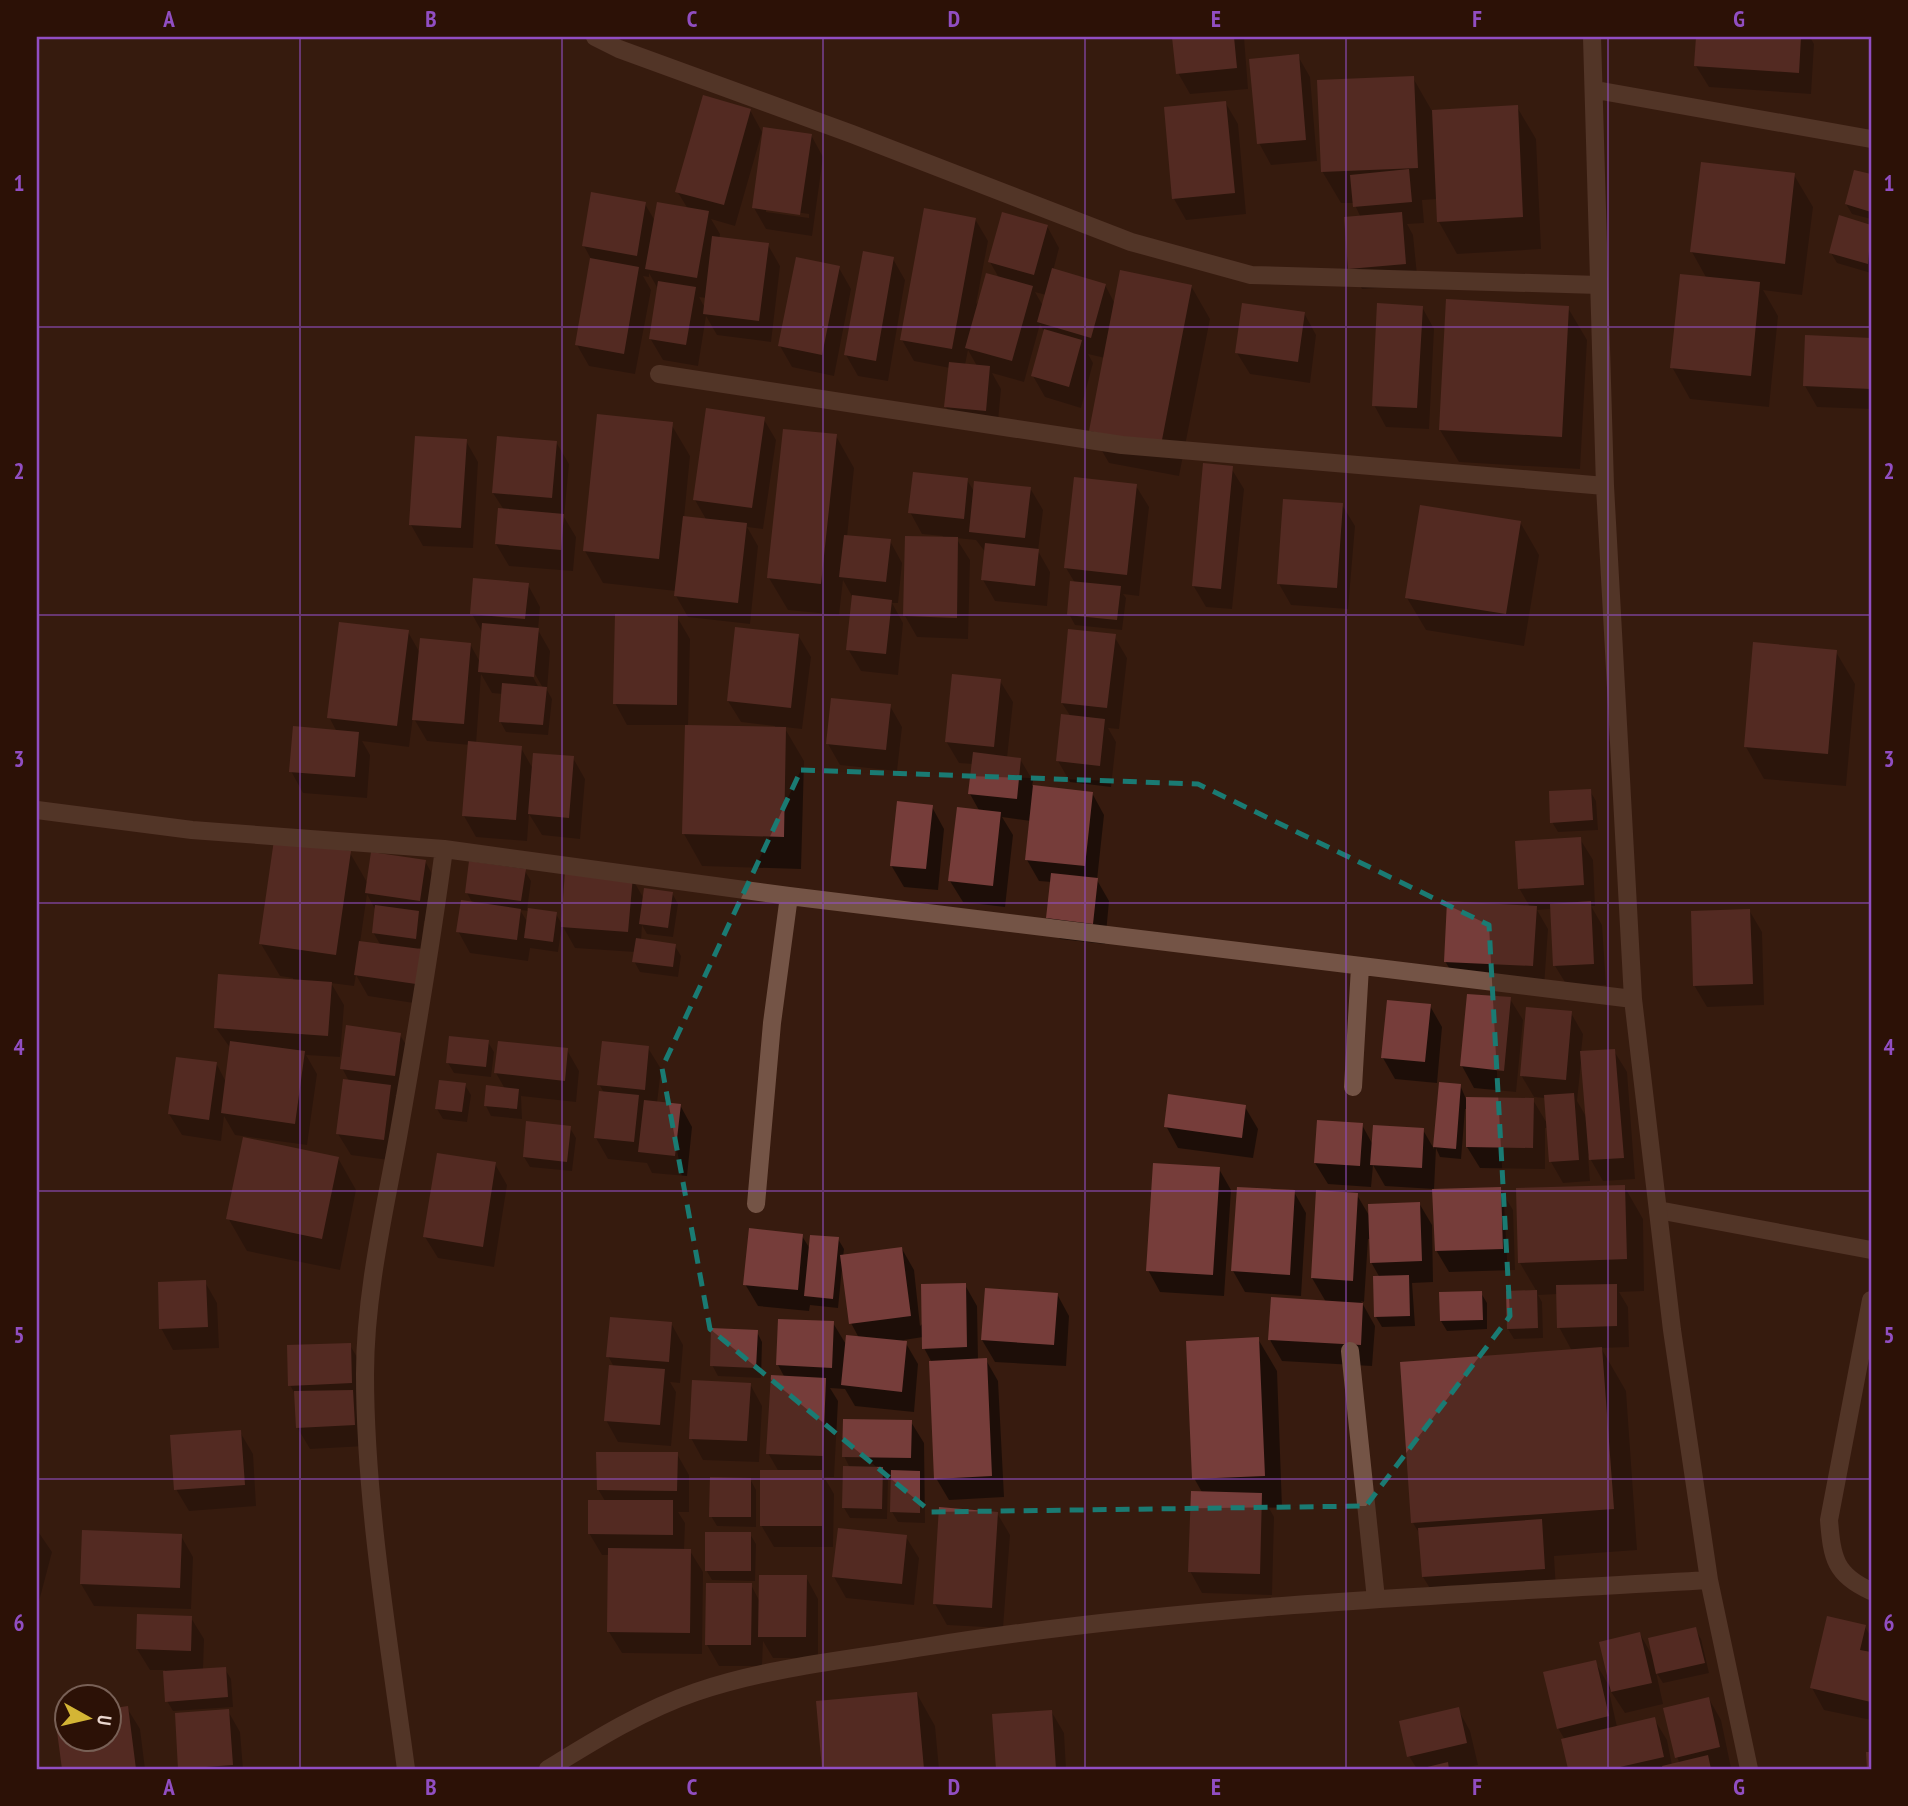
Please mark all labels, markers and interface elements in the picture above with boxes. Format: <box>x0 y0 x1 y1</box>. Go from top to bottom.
text: A <box>162 4 175 33</box>
text: B <box>425 4 437 33</box>
text: C <box>687 4 698 33</box>
text: D <box>948 4 960 33</box>
text: E <box>1211 4 1221 33</box>
text: F <box>1472 4 1482 33</box>
text: G <box>1733 4 1745 33</box>
text: 1 <box>14 168 25 197</box>
text: 1 <box>1884 168 1895 197</box>
text: 2 <box>14 456 25 485</box>
text: 2 <box>1884 456 1895 485</box>
text: 3 <box>14 744 25 773</box>
text: 3 <box>1884 744 1895 773</box>
text: 4 <box>14 1032 25 1061</box>
text: 4 <box>1884 1032 1895 1061</box>
text: 5 <box>14 1320 25 1349</box>
text: 5 <box>1884 1320 1895 1349</box>
text: 6 <box>14 1608 25 1637</box>
text: 6 <box>1884 1608 1895 1637</box>
north arrow <box>52 1684 122 1754</box>
text: U <box>92 1714 117 1727</box>
text: A <box>162 1772 175 1801</box>
text: B <box>425 1772 437 1801</box>
text: C <box>687 1772 698 1801</box>
text: D <box>948 1772 960 1801</box>
text: E <box>1211 1772 1221 1801</box>
text: F <box>1472 1772 1482 1801</box>
text: G <box>1733 1772 1745 1801</box>

